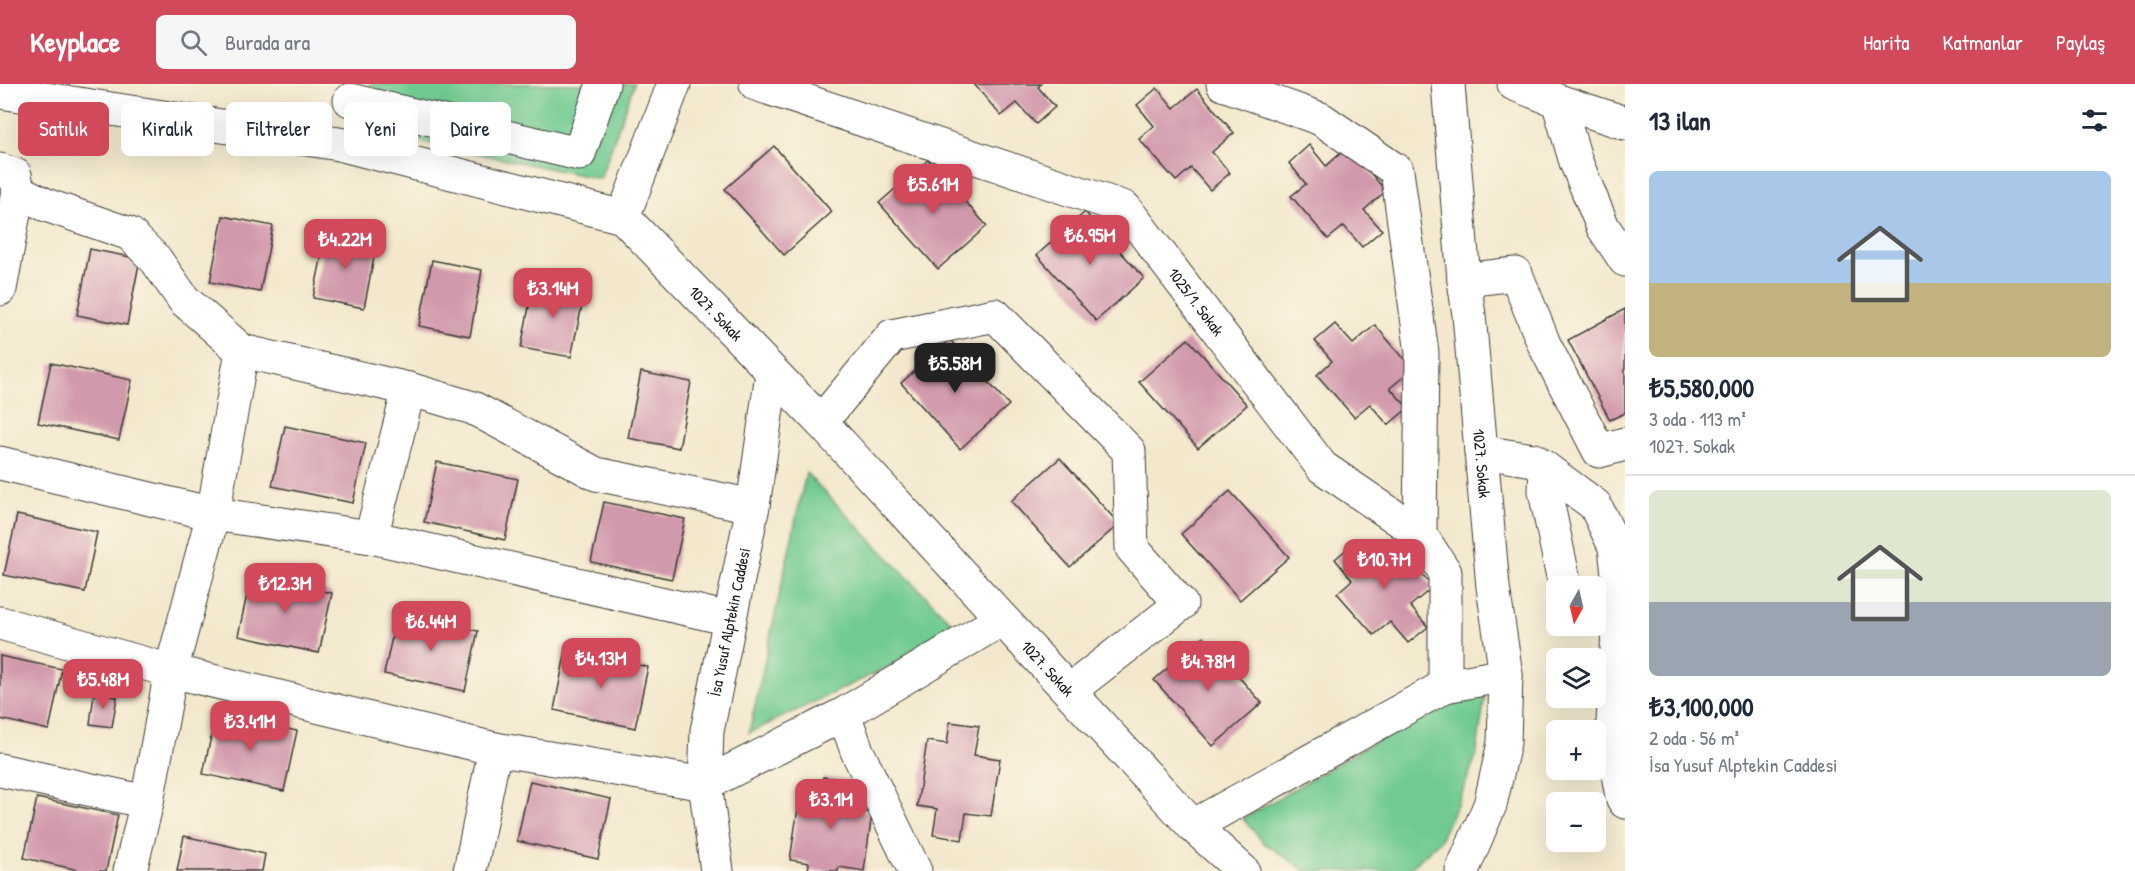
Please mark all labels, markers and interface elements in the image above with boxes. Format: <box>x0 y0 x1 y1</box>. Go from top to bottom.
search box <box>156 15 576 69</box>
text: Keyplace <box>30 23 120 61</box>
icon: search <box>177 26 210 59</box>
text: Burada ara <box>225 27 310 57</box>
text: Harita <box>1863 28 1910 57</box>
text: Katmanlar <box>1943 28 2023 57</box>
text: Paylaş <box>2056 28 2105 57</box>
chip: Satılık <box>18 102 109 156</box>
chip: Kiralık <box>121 102 214 156</box>
chip: Filtreler <box>226 102 332 156</box>
chip: Yeni <box>344 102 418 156</box>
chip: Daire <box>430 102 511 156</box>
text: 13 ilan <box>1649 103 1711 138</box>
icon: filters <box>2078 104 2111 137</box>
pin: ₺5.61M <box>884 164 982 215</box>
text: ₺5.61M <box>907 170 959 197</box>
icon: home <box>1826 210 1934 318</box>
pin: ₺6.95M <box>1041 215 1139 266</box>
pin: ₺4.22M <box>296 219 394 270</box>
text: ₺6.95M <box>1064 221 1116 248</box>
text: ₺4.22M <box>318 225 372 252</box>
street label: 1025/1. Sokak <box>1163 263 1230 341</box>
pin: ₺3.14M <box>504 268 602 319</box>
text: ₺3.14M <box>527 274 579 301</box>
street label: 1027. Sokak <box>684 281 748 346</box>
pin: ₺5.58M <box>906 343 1004 394</box>
text: ₺5.58M <box>928 349 982 376</box>
text: ₺5,580,000 <box>1649 370 1754 405</box>
text: 3 oda · 113 m² <box>1649 405 1746 432</box>
street label: 1027. Sokak <box>1468 428 1496 499</box>
text: 1027. Sokak <box>1649 432 1735 459</box>
icon: home <box>1826 529 1934 637</box>
pin: ₺10.7M <box>1335 539 1433 590</box>
text: ₺10.7M <box>1357 545 1411 572</box>
street label: İsa Yusuf Alptekin Caddesi <box>703 546 755 698</box>
pin: ₺12.3M <box>236 563 334 614</box>
text: ₺12.3M <box>258 569 312 596</box>
north arrow <box>1546 576 1606 636</box>
map controls <box>1546 576 1606 852</box>
pin: ₺6.44M <box>382 601 480 652</box>
text: ₺6.44M <box>406 607 456 634</box>
street label: 1027. Sokak <box>1016 635 1079 701</box>
pin: ₺4.13M <box>552 638 650 689</box>
pin: ₺4.78M <box>1159 641 1257 692</box>
text: ₺4.13M <box>575 644 627 671</box>
text: ₺4.78M <box>1181 647 1235 674</box>
button: layers <box>1546 648 1606 708</box>
pin: ₺5.48M <box>54 659 152 710</box>
text: ₺5.48M <box>77 665 129 692</box>
text: ₺3,100,000 <box>1649 689 1754 724</box>
pin: ₺3.41M <box>201 701 299 752</box>
text: ₺3.41M <box>224 707 276 734</box>
button: + <box>1546 720 1606 780</box>
text: 2 oda · 56 m² <box>1649 724 1739 751</box>
text: İsa Yusuf Alptekin Caddesi <box>1649 751 1838 778</box>
pin: ₺3.1M <box>789 779 873 830</box>
text: ₺3.1M <box>809 785 853 812</box>
button: − <box>1546 792 1606 852</box>

